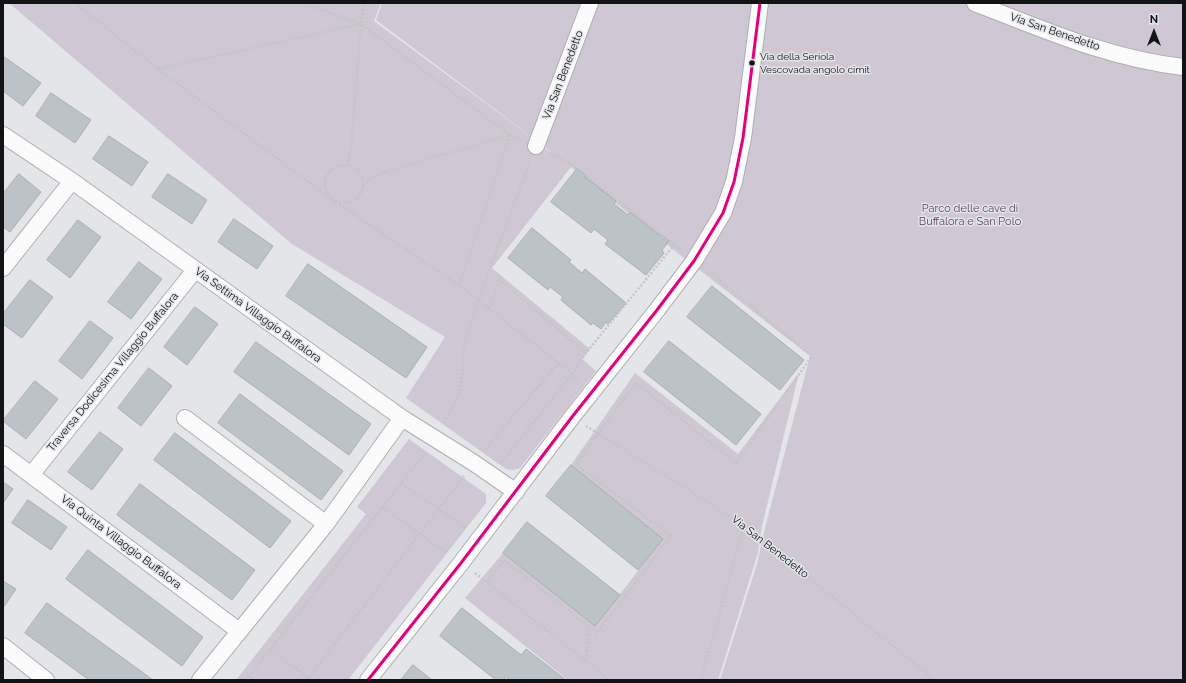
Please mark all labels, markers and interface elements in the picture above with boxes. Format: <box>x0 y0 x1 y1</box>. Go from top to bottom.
street label: Via San Benedetto <box>1008 10 1102 54</box>
north arrow <box>1134 12 1174 52</box>
text: N <box>1150 13 1158 26</box>
street label: Via San Benedetto <box>540 29 586 121</box>
place label: Via della Seriola Vescovada angolo cimit <box>760 51 870 74</box>
marker: Via della Seriola Vescovada angolo cimit <box>747 58 757 68</box>
park label: Parco delle cave di Buffalora e San Polo <box>919 202 1021 228</box>
street label: Via Settima Villaggio Buffalora <box>192 265 324 365</box>
street label: Traversa Dodicesima Villaggio Buffalora <box>45 290 181 454</box>
street label: Via Quinta Villaggio Buffalora <box>58 492 184 592</box>
street label: Via San Benedetto <box>729 513 811 581</box>

